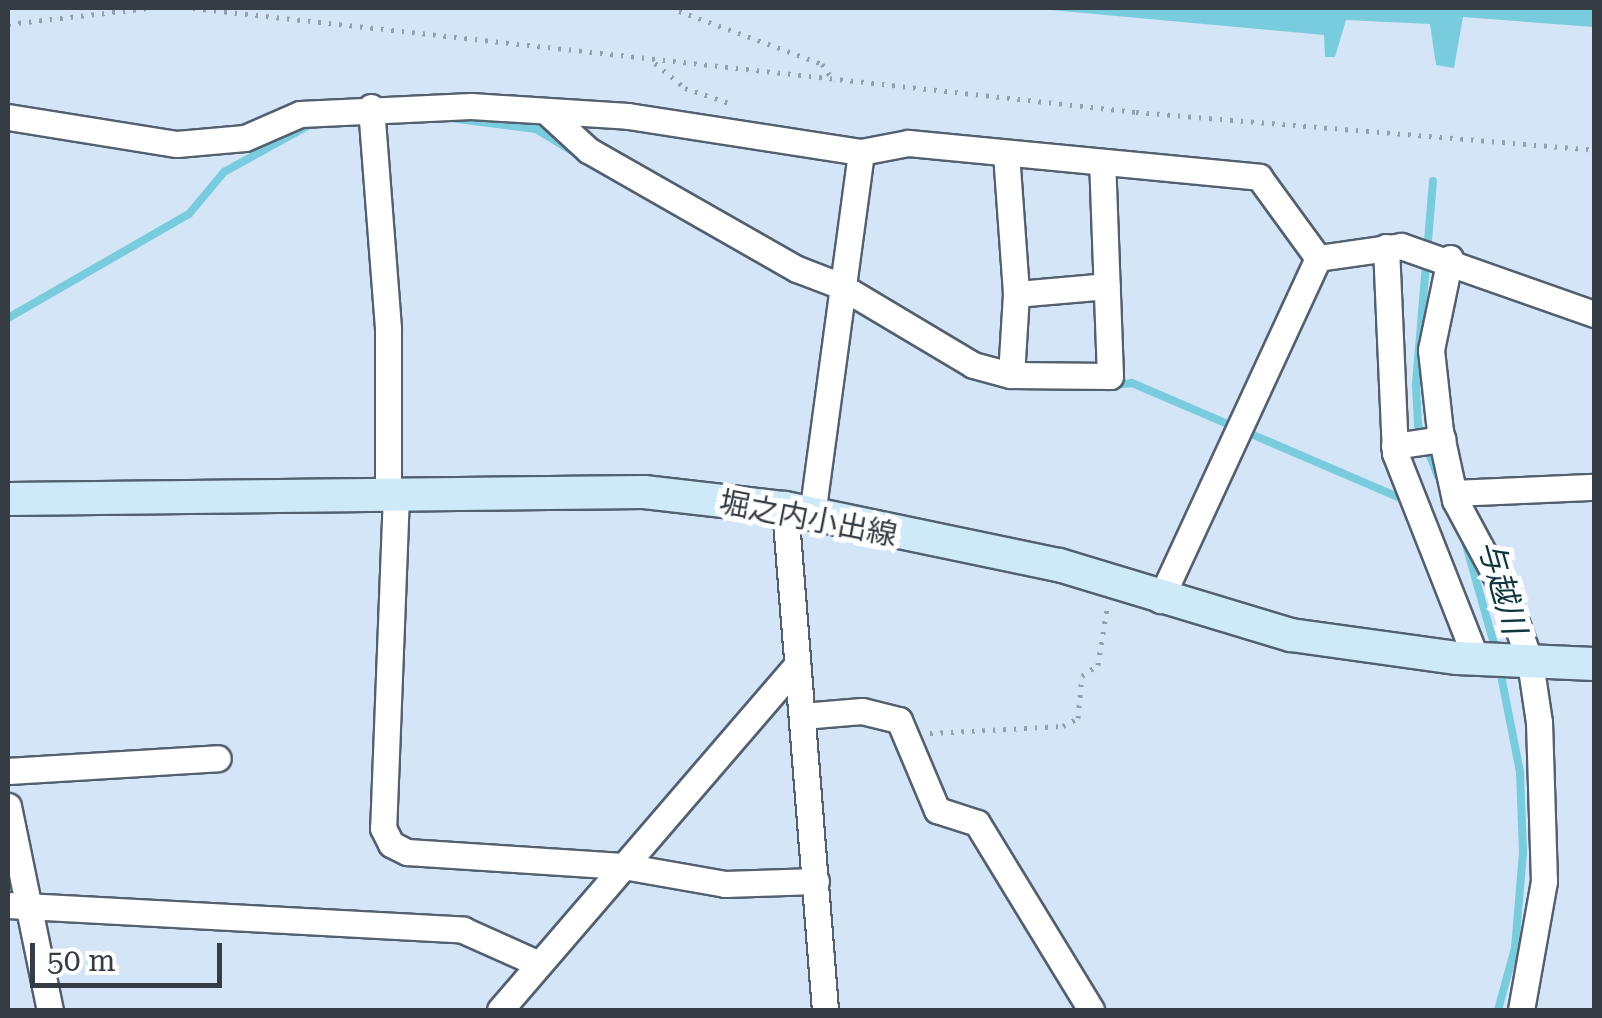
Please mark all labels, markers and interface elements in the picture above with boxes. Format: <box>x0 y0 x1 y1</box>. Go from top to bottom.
street label: 堀之内小出線 <box>716 484 900 554</box>
water label: 与越川 <box>1470 536 1534 638</box>
scale bar <box>35 923 228 985</box>
text: 50 m <box>47 943 116 978</box>

